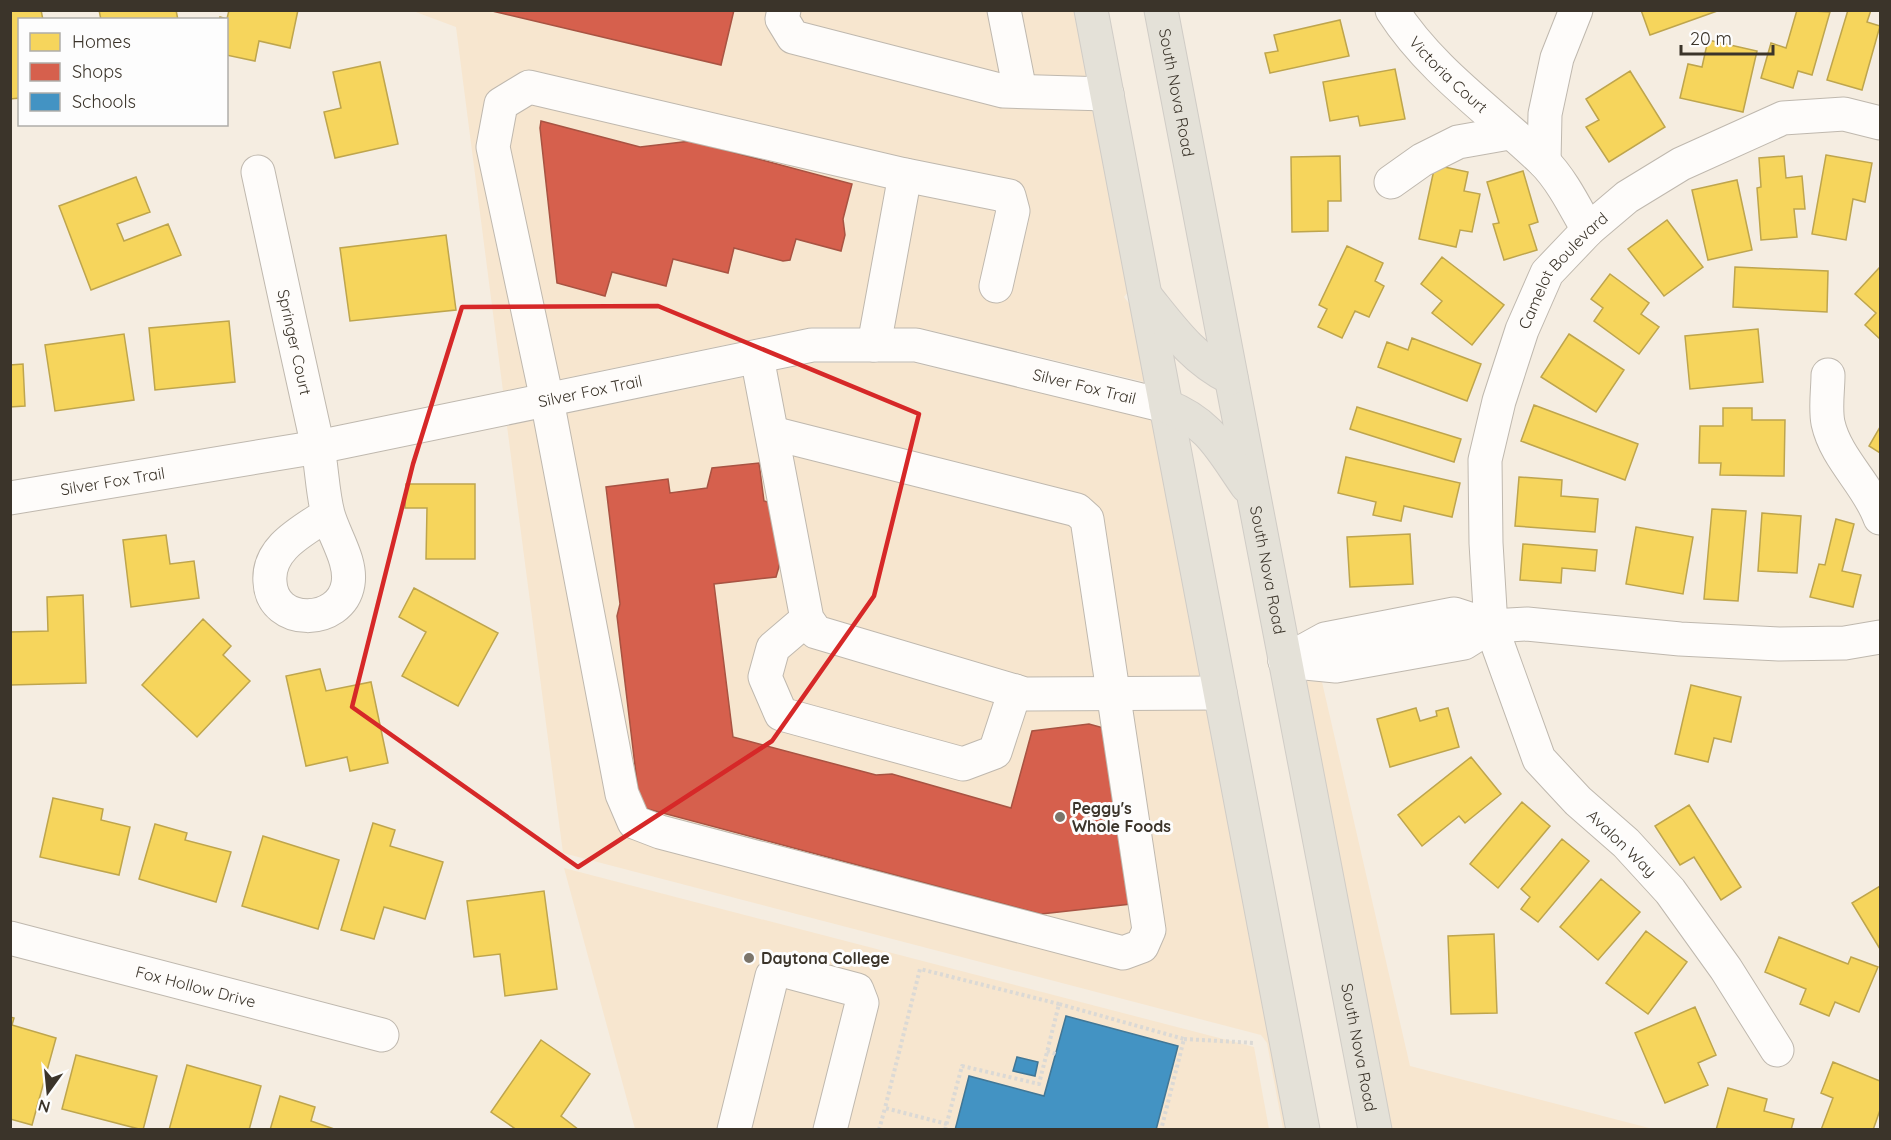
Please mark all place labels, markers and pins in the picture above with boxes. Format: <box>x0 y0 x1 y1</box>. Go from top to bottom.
place label: Peggy's Whole Foods <box>1072 798 1171 836</box>
marker: Peggy's Whole Foods <box>1053 810 1067 824</box>
place label: Daytona College <box>761 948 890 968</box>
marker: Daytona College <box>742 951 756 965</box>

